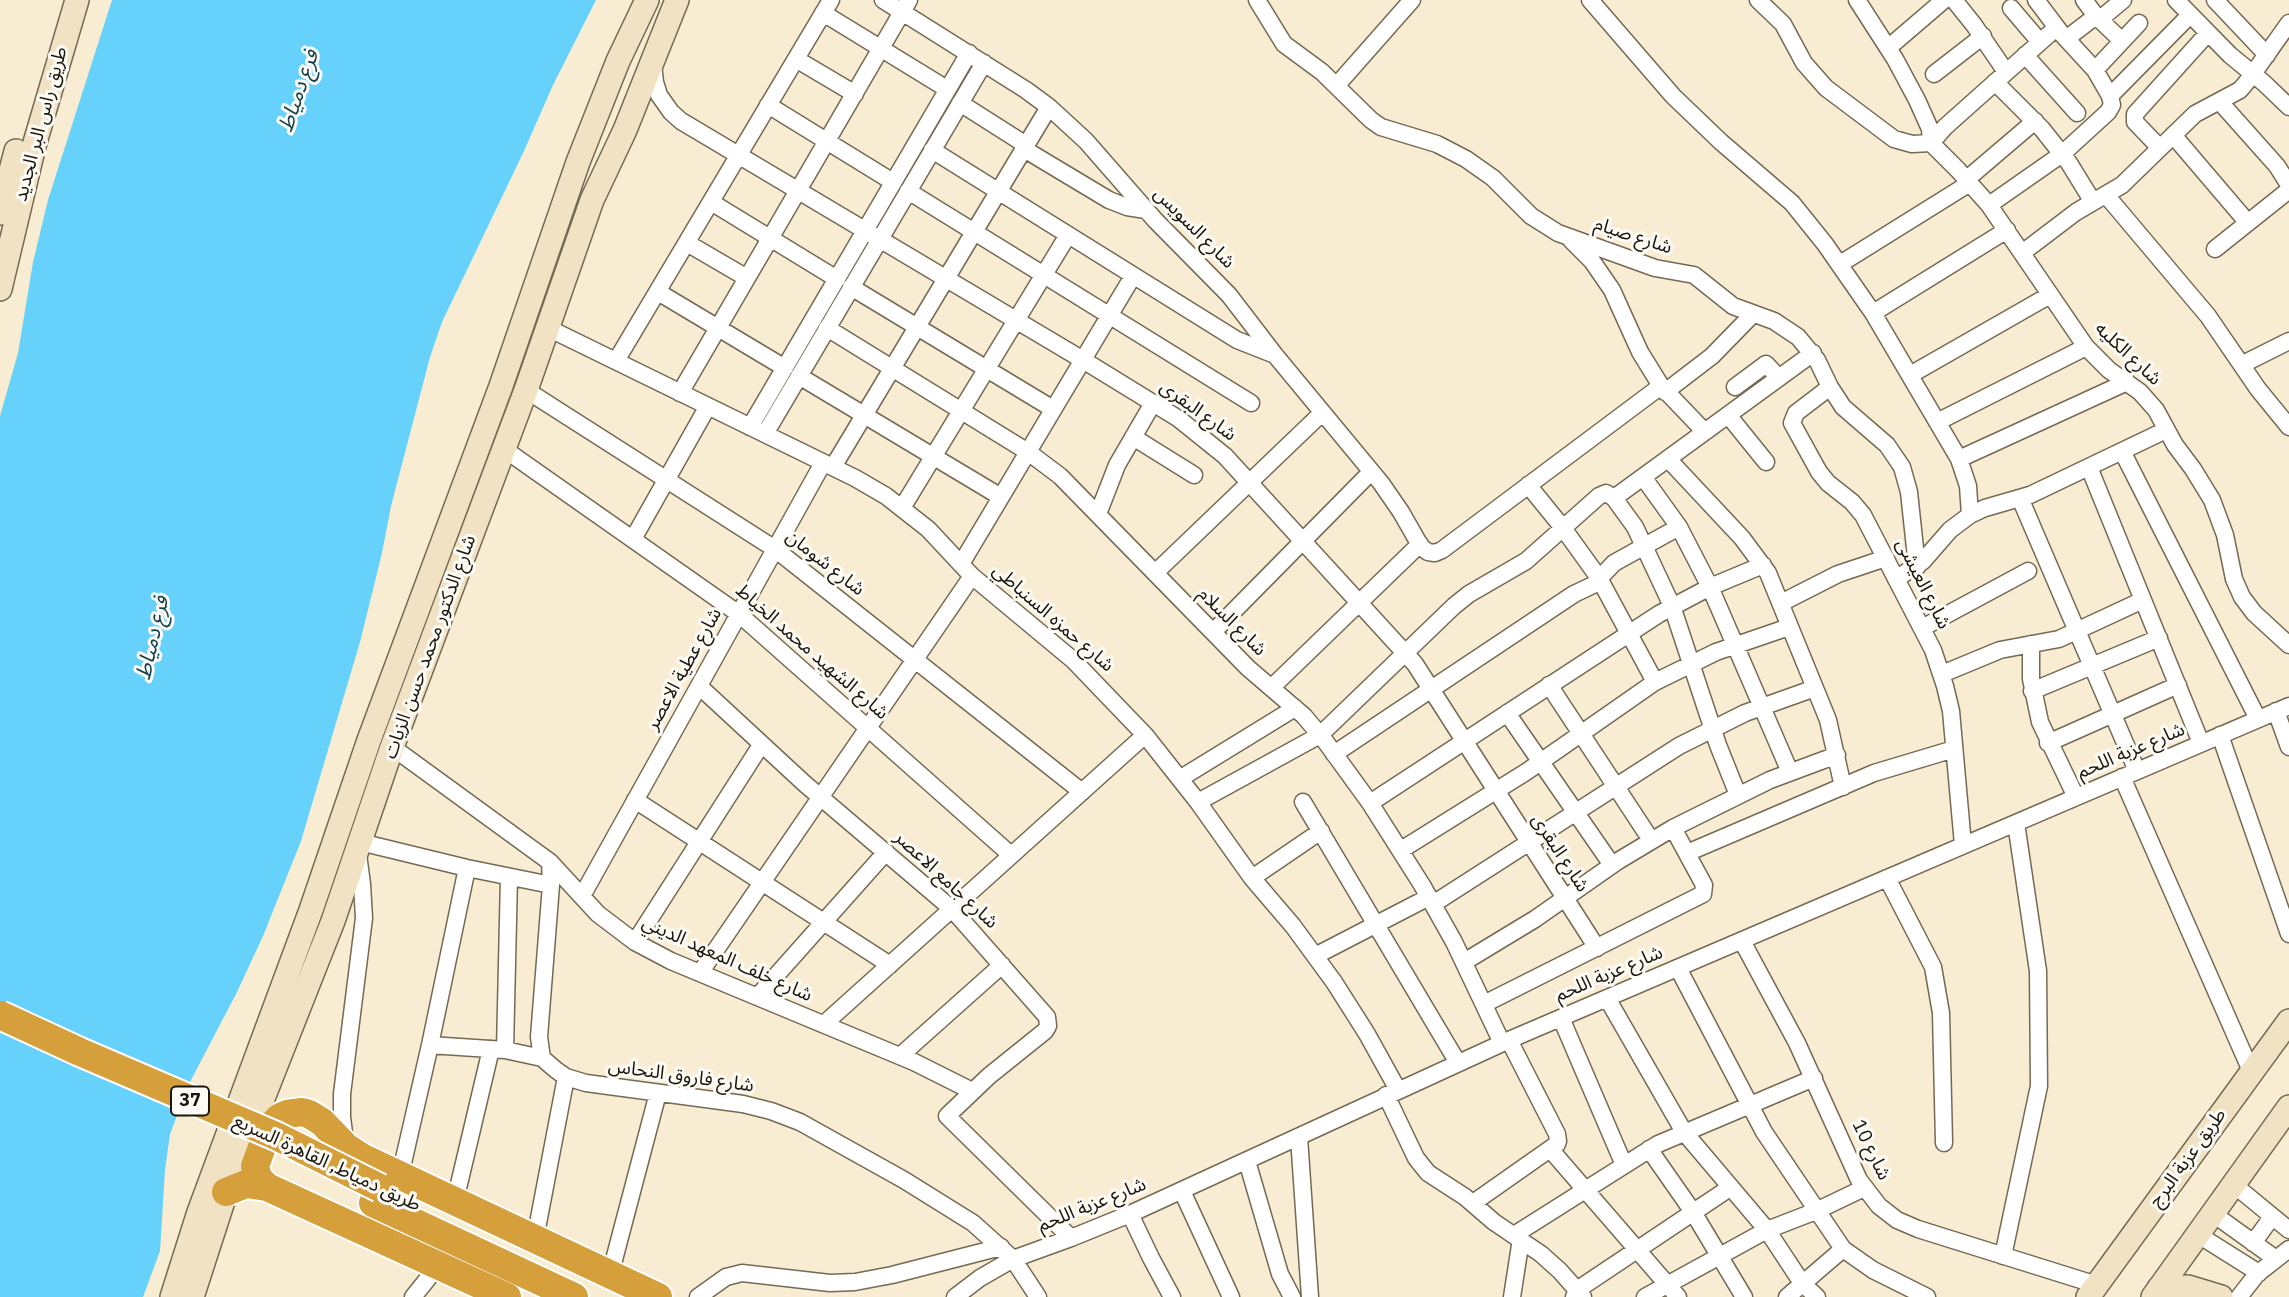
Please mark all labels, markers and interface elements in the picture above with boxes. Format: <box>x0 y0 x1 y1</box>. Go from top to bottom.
street label: طريق راس البر الجديد <box>9 44 73 204</box>
water label: فرع دمياط <box>273 47 325 135</box>
street label: شارع السويس <box>1149 183 1239 273</box>
street label: شارع صيام <box>1591 213 1675 259</box>
street label: شارع الكليه <box>2090 317 2166 391</box>
street label: شارع البقرى <box>1155 376 1241 446</box>
street label: شارع شومان <box>781 525 869 601</box>
street label: شارع الدكتور محمد حسن الزيات <box>379 532 481 762</box>
street label: شارع العيشى <box>1891 535 1955 633</box>
street label: شارع حمزه السنباطي <box>988 559 1118 677</box>
street label: شارع الشهيد محمد الخياط <box>731 579 893 725</box>
street label: شارع السلام <box>1193 583 1271 661</box>
water label: فرع دمياط <box>131 594 175 682</box>
street label: شارع عطية الاعصر <box>641 604 727 734</box>
street label: شارع عزبة اللحم <box>2074 718 2188 784</box>
street label: شارع البقرى <box>1526 810 1594 896</box>
street label: شارع جامع الاعصر <box>889 826 1003 934</box>
street label: شارع خلف المعهد الديني <box>638 911 816 1007</box>
street label: شارع عزبة اللحم <box>1552 941 1666 1007</box>
street label: شارع فاروق النحاس <box>607 1054 755 1098</box>
road number: 37 <box>171 1086 209 1116</box>
street label: طريق عزبة البرج <box>2145 1104 2231 1212</box>
street label: طريق دمياط, القاهرة السريع <box>230 1110 424 1216</box>
street label: شارع 10 <box>1847 1116 1895 1184</box>
street label: شارع عزبة اللحم <box>1035 1173 1149 1237</box>

